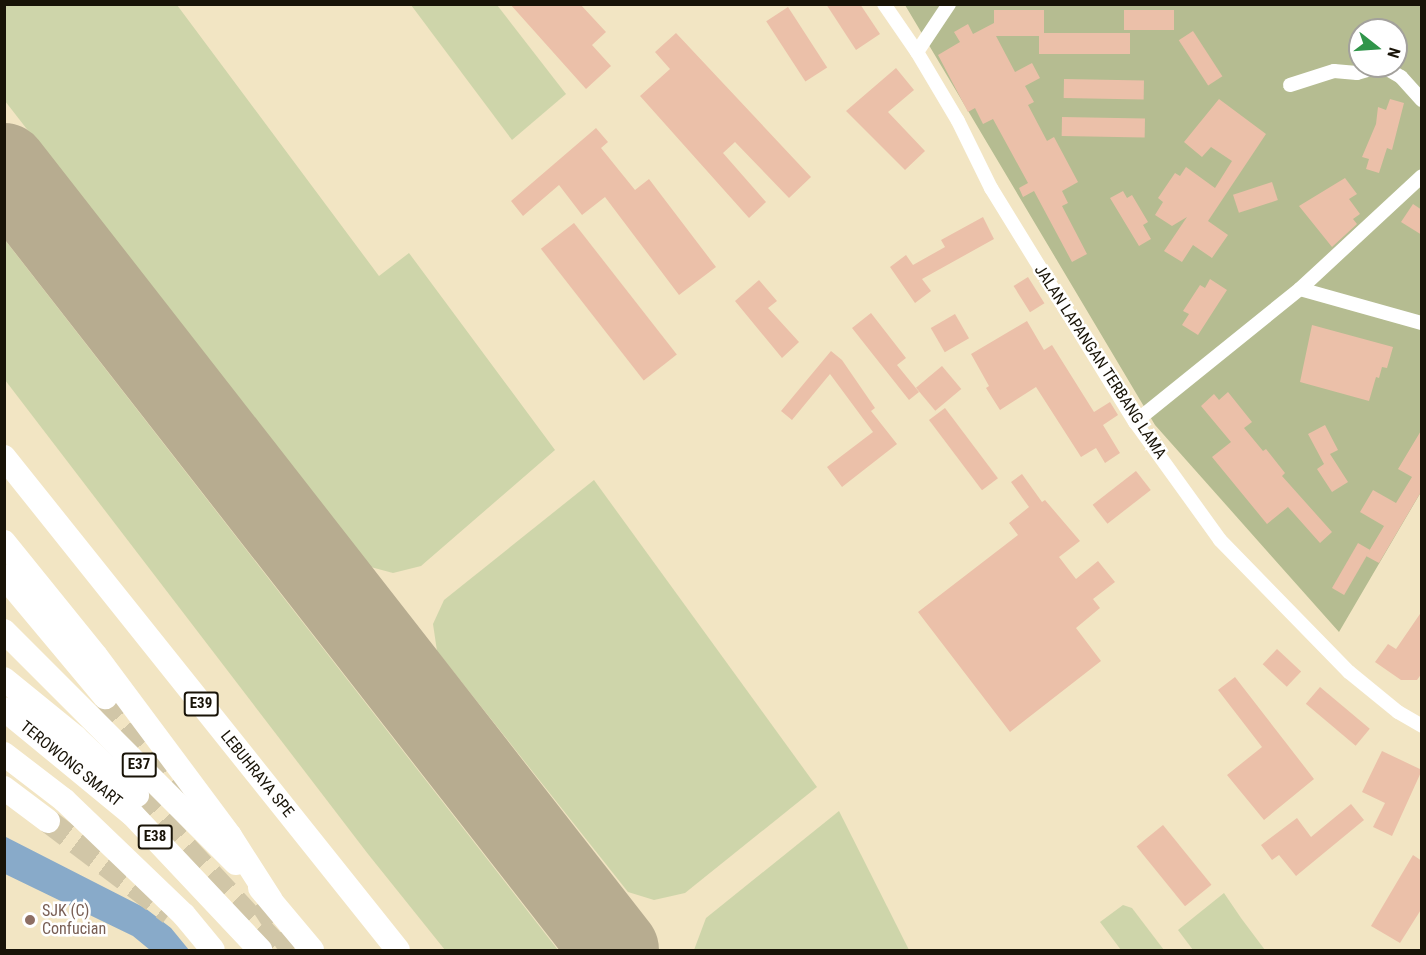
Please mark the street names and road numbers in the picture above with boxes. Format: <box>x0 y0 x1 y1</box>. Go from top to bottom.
street label: JALAN LAPANGAN TERBANG LAMA <box>1030 261 1170 463</box>
road number: E39 <box>183 692 219 716</box>
street label: TEROWONG SMART <box>16 717 126 811</box>
street label: LEBUHRAYA SPE <box>216 727 298 821</box>
road number: E37 <box>121 753 157 777</box>
road number: E38 <box>137 825 173 849</box>

